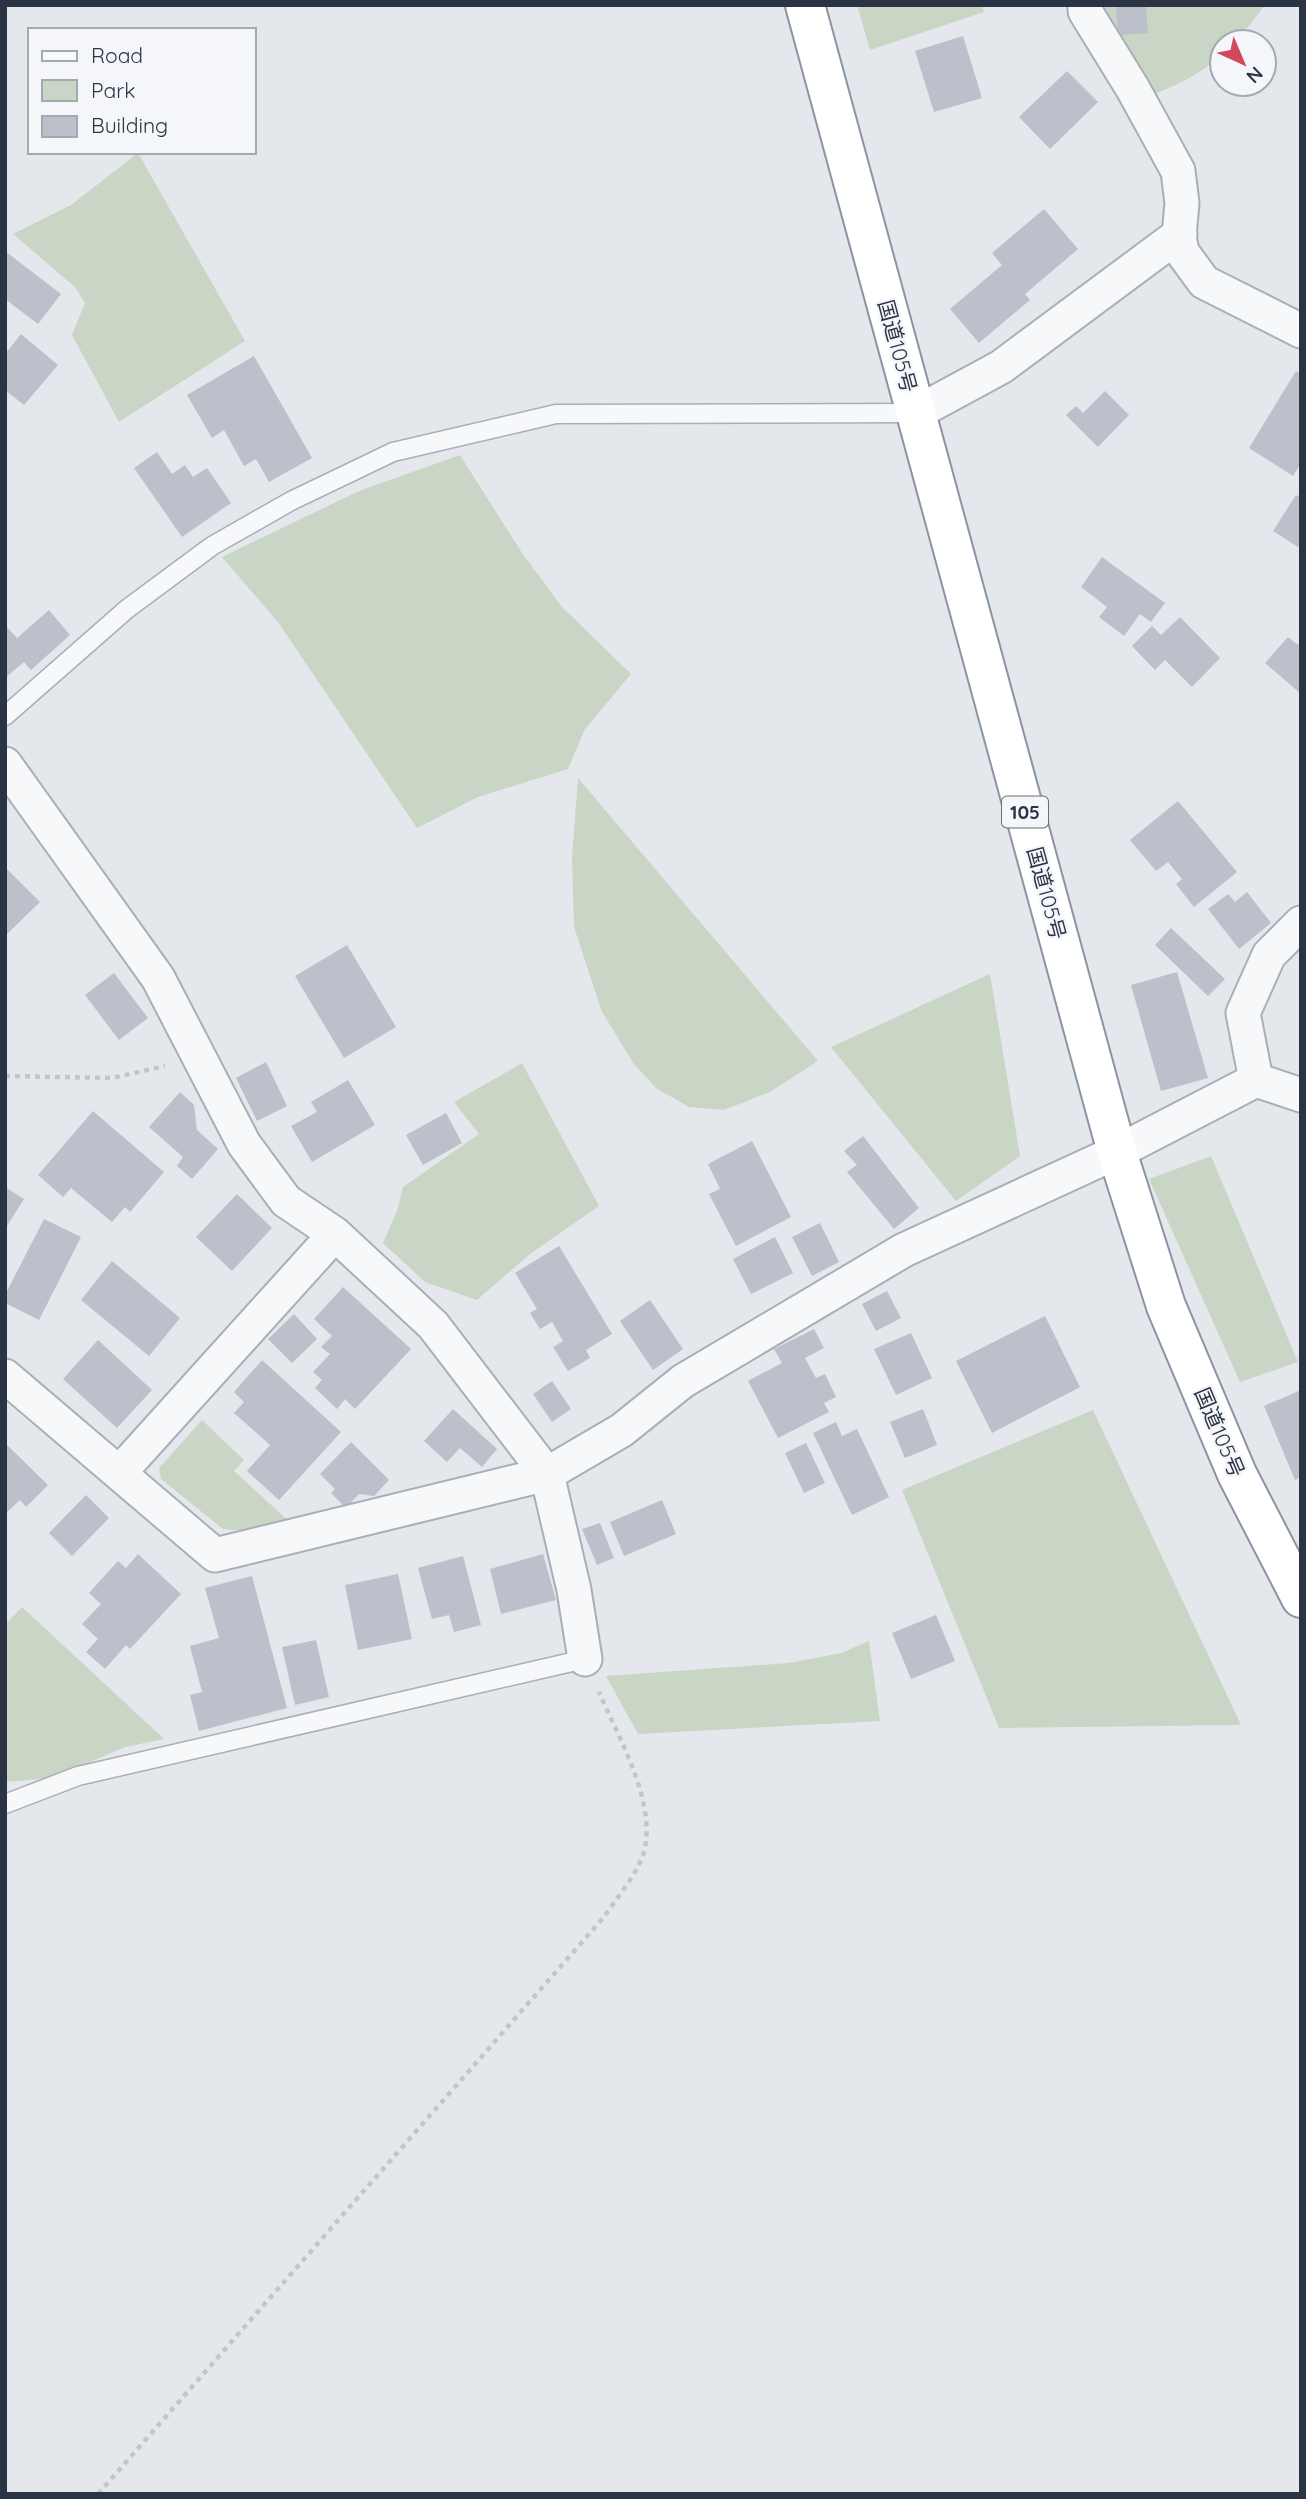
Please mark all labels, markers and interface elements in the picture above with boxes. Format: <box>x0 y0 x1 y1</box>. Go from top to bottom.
legend <box>28 28 256 154</box>
north arrow <box>1208 28 1278 98</box>
text: Road <box>91 42 143 68</box>
text: N <box>1241 62 1268 89</box>
text: Park <box>91 77 135 103</box>
text: Building <box>91 112 168 138</box>
street label: 国道105号 <box>873 297 923 395</box>
road number: 105 <box>1002 796 1048 828</box>
street label: 国道105号 <box>1022 844 1072 942</box>
street label: 国道105号 <box>1190 1383 1250 1481</box>

